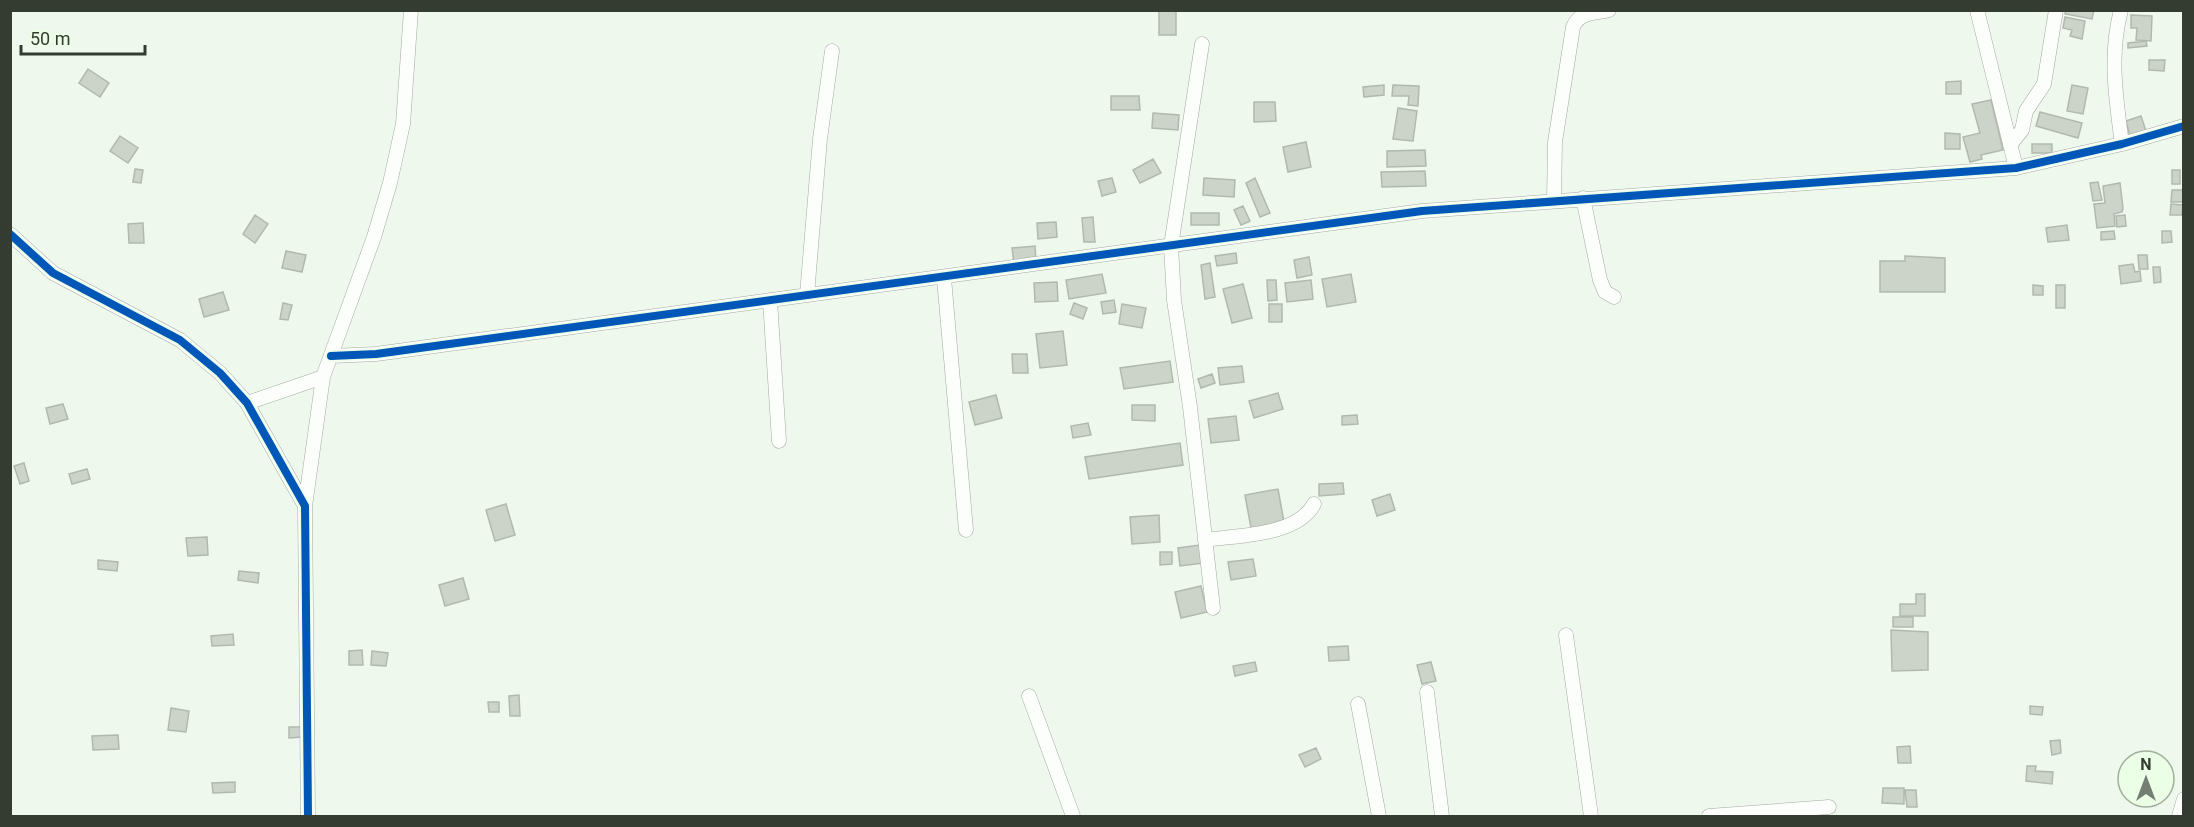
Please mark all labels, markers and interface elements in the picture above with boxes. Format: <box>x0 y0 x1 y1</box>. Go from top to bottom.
scale bar <box>21 18 146 56</box>
text: 50 m <box>30 28 70 49</box>
north arrow <box>2116 749 2176 809</box>
text: N <box>2140 755 2152 774</box>

